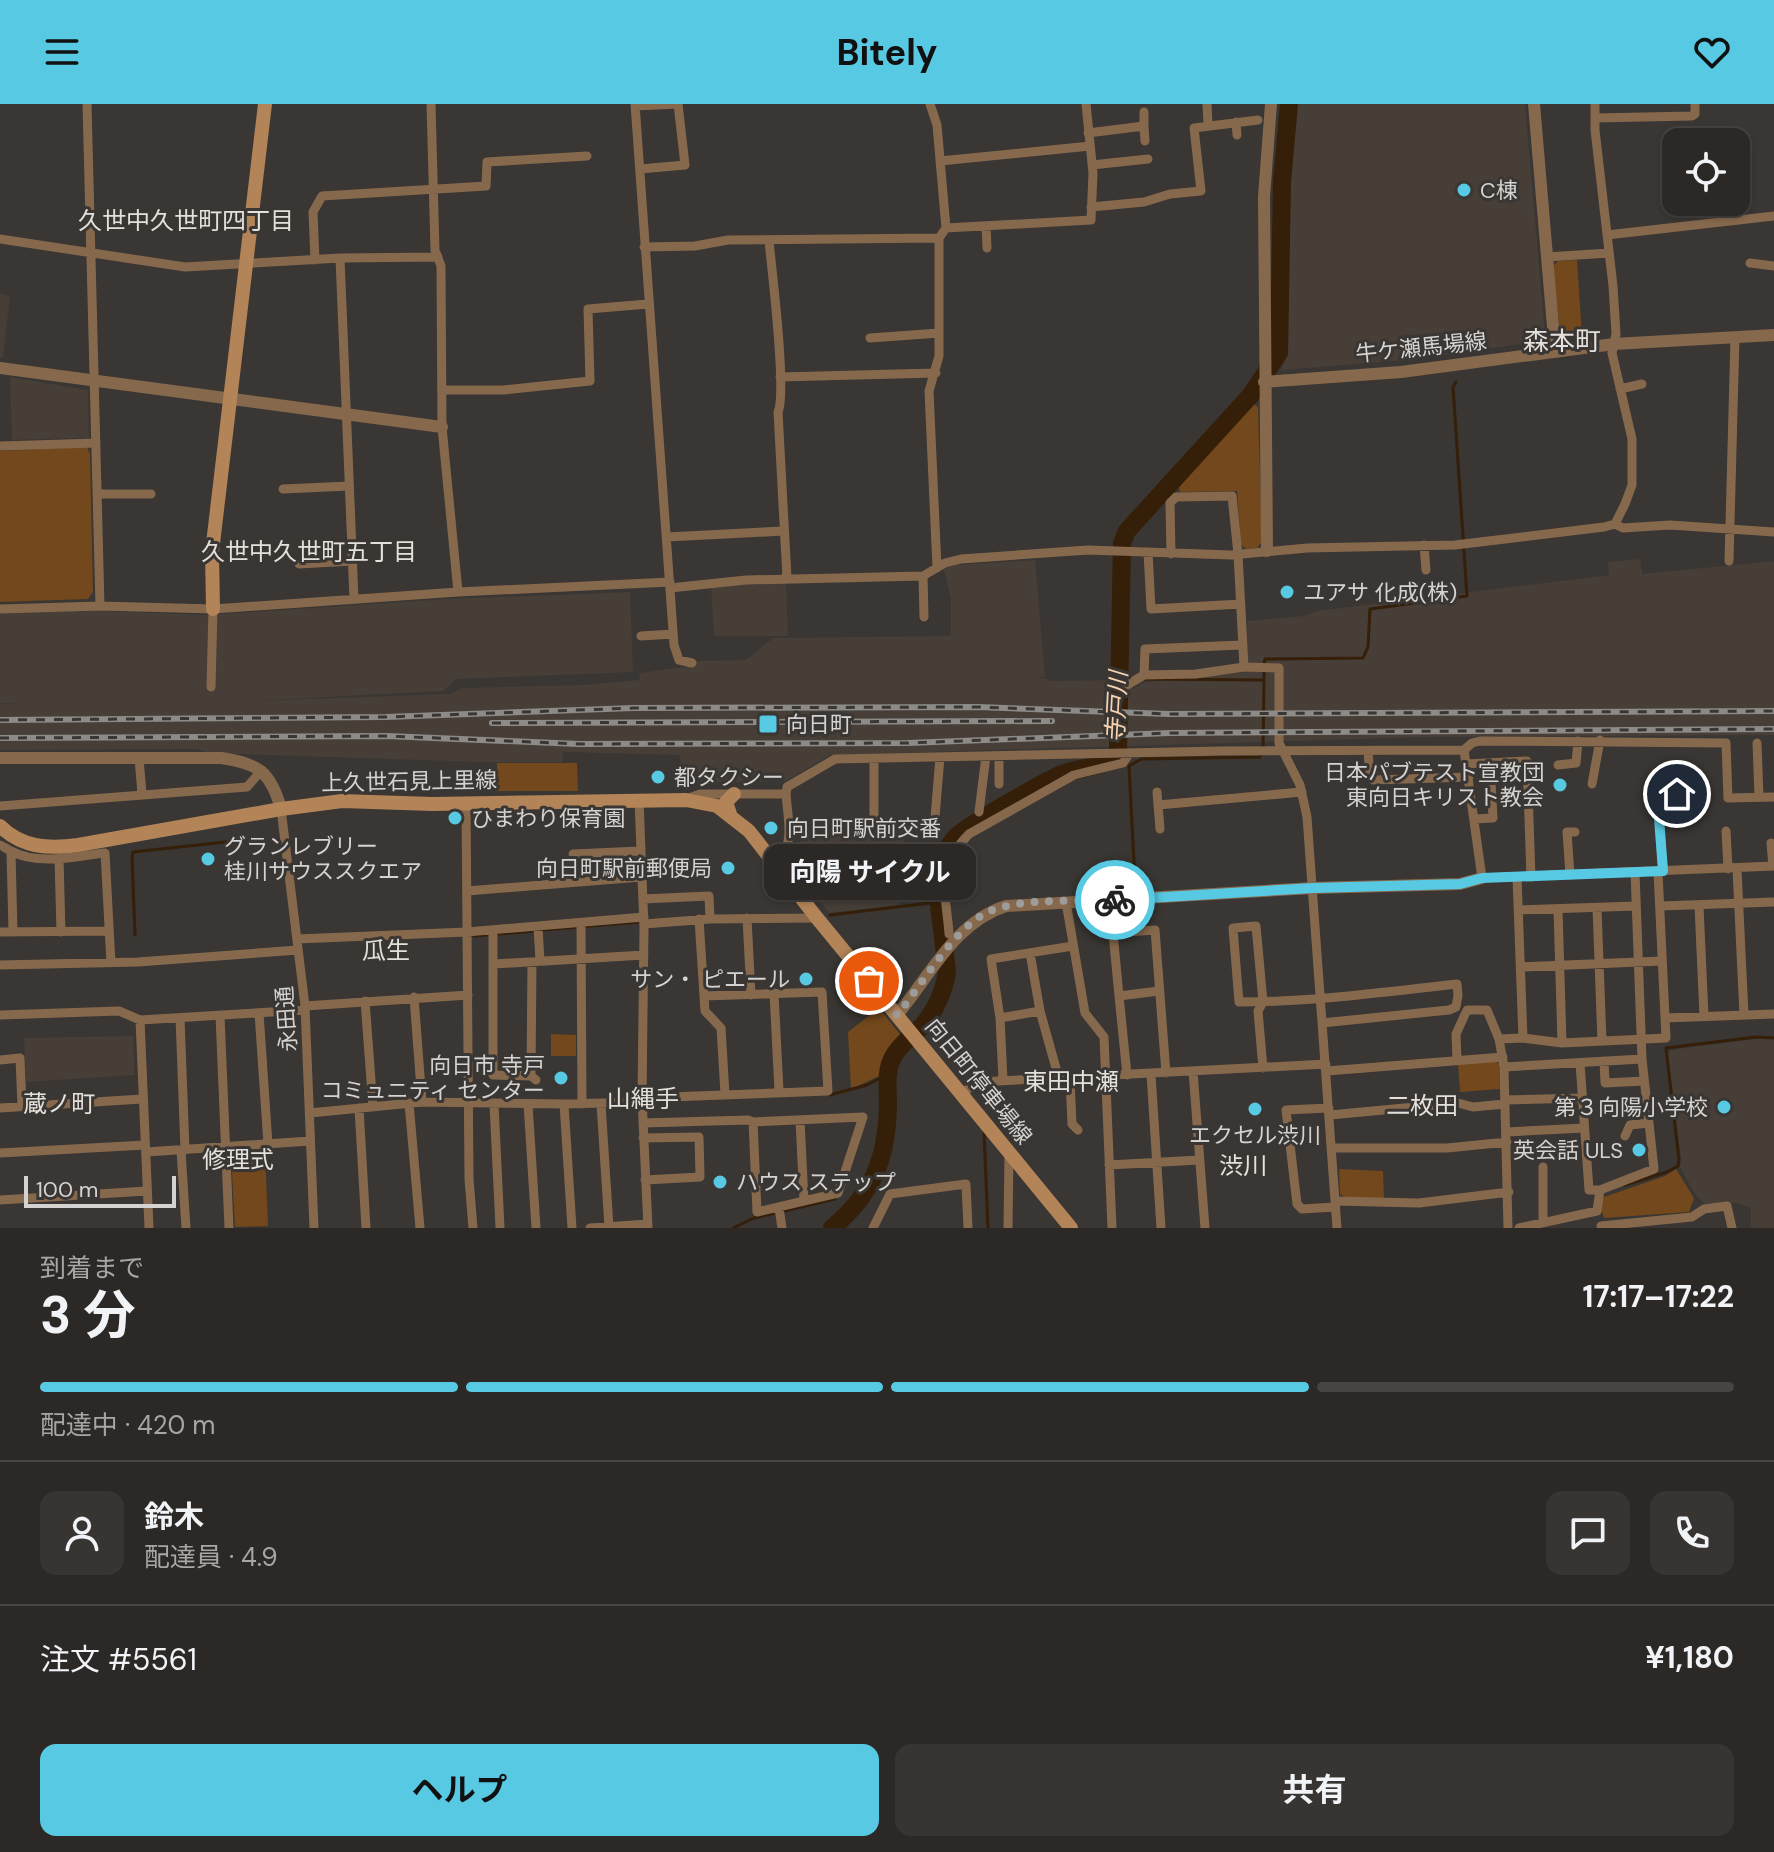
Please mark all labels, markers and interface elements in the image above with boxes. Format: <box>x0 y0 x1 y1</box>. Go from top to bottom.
text: Bitely <box>837 29 938 76</box>
icon: menu <box>40 30 84 74</box>
icon: heart <box>1690 30 1734 74</box>
map controls <box>1662 128 1750 216</box>
button: locate <box>1662 128 1750 216</box>
place label: C棟 <box>1480 176 1518 205</box>
marker: C棟 <box>1455 181 1473 199</box>
district label: 久世中久世町四丁目 <box>78 205 294 236</box>
district label: 森本町 <box>1523 324 1601 358</box>
street label: 牛ケ瀬馬場線 <box>1354 326 1488 369</box>
district label: 久世中久世町五丁目 <box>201 536 417 567</box>
place label: ユアサ 化成(株) <box>1303 578 1457 607</box>
marker: ユアサ 化成(株) <box>1278 583 1296 601</box>
water label: 寺戸川 <box>1099 667 1134 744</box>
place label: 向日町 <box>786 710 852 739</box>
marker: 向日町 <box>757 713 779 735</box>
place label: 日本パブテスト宣教団 東向日キリスト教会 <box>1324 758 1544 812</box>
pin <box>1643 760 1711 828</box>
place label: 都タクシー <box>674 763 784 792</box>
street label: 上久世石見上里線 <box>321 765 497 798</box>
marker: 都タクシー <box>649 768 667 786</box>
icon: home <box>1655 772 1699 816</box>
marker: 日本パブテスト宣教団 東向日キリスト教会 <box>1551 776 1569 794</box>
place label: ひまわり保育園 <box>471 804 625 833</box>
marker: ひまわり保育園 <box>446 809 464 827</box>
place label: 向日町駅前交番 <box>787 814 941 843</box>
marker: 向日町駅前交番 <box>762 819 780 837</box>
place label: グランレブリー 桂川サウススクエア <box>224 832 422 886</box>
callout: 向陽 サイクル <box>763 845 975 901</box>
marker: グランレブリー 桂川サウススクエア <box>199 850 217 868</box>
place label: 向日町駅前郵便局 <box>536 854 712 883</box>
text: 向陽 サイクル <box>790 855 950 889</box>
marker: 向日町駅前郵便局 <box>719 859 737 877</box>
courier <box>1075 860 1155 940</box>
icon: bike <box>1093 878 1137 922</box>
district label: 瓜生 <box>362 935 410 966</box>
pin <box>835 947 903 1015</box>
icon: bag <box>847 959 891 1003</box>
place label: サン・ ピエール <box>630 965 790 994</box>
marker: サン・ ピエール <box>797 970 815 988</box>
street label: 永田通 <box>270 985 303 1053</box>
street label: 向日町停車場線 <box>919 1012 1038 1150</box>
place label: 向日市 寺戸 コミュニティ センター <box>320 1051 545 1105</box>
district label: 東田中瀬 <box>1023 1066 1119 1097</box>
marker: 向日市 寺戸 コミュニティ センター <box>552 1069 570 1087</box>
district label: 山縄手 <box>607 1083 679 1114</box>
district label: 蔵ノ町 <box>23 1088 95 1119</box>
district label: 二枚田 <box>1386 1090 1458 1121</box>
place label: 第３向陽小学校 <box>1554 1093 1708 1122</box>
marker: 第３向陽小学校 <box>1715 1098 1733 1116</box>
marker: エクセル渋川 <box>1246 1100 1264 1118</box>
place label: エクセル渋川 <box>1189 1121 1321 1150</box>
place label: 英会話 ULS <box>1513 1136 1623 1165</box>
marker: 英会話 ULS <box>1630 1141 1648 1159</box>
district label: 修理式 <box>202 1144 274 1175</box>
district label: 渋川 <box>1219 1150 1267 1181</box>
place label: ハウス ステップ <box>736 1168 896 1197</box>
scale bar <box>24 1172 176 1208</box>
marker: ハウス ステップ <box>711 1173 729 1191</box>
text: 100 m <box>36 1175 98 1204</box>
text: 到着まで <box>40 1251 144 1285</box>
text: 17:17–17:22 <box>1583 1277 1734 1316</box>
text: 3 分 <box>40 1281 136 1349</box>
text: 配達中 · 420 m <box>40 1408 215 1442</box>
button: person <box>40 1491 124 1575</box>
button: chat <box>1546 1491 1630 1575</box>
button: phone <box>1650 1491 1734 1575</box>
text: 鈴木 <box>144 1497 204 1536</box>
text: 配達員 · 4.9 <box>144 1540 277 1574</box>
text: ¥1,180 <box>1645 1638 1734 1677</box>
text: 注文 #5561 <box>40 1640 197 1679</box>
button: ヘルプ <box>40 1744 879 1836</box>
button: 共有 <box>895 1744 1734 1836</box>

